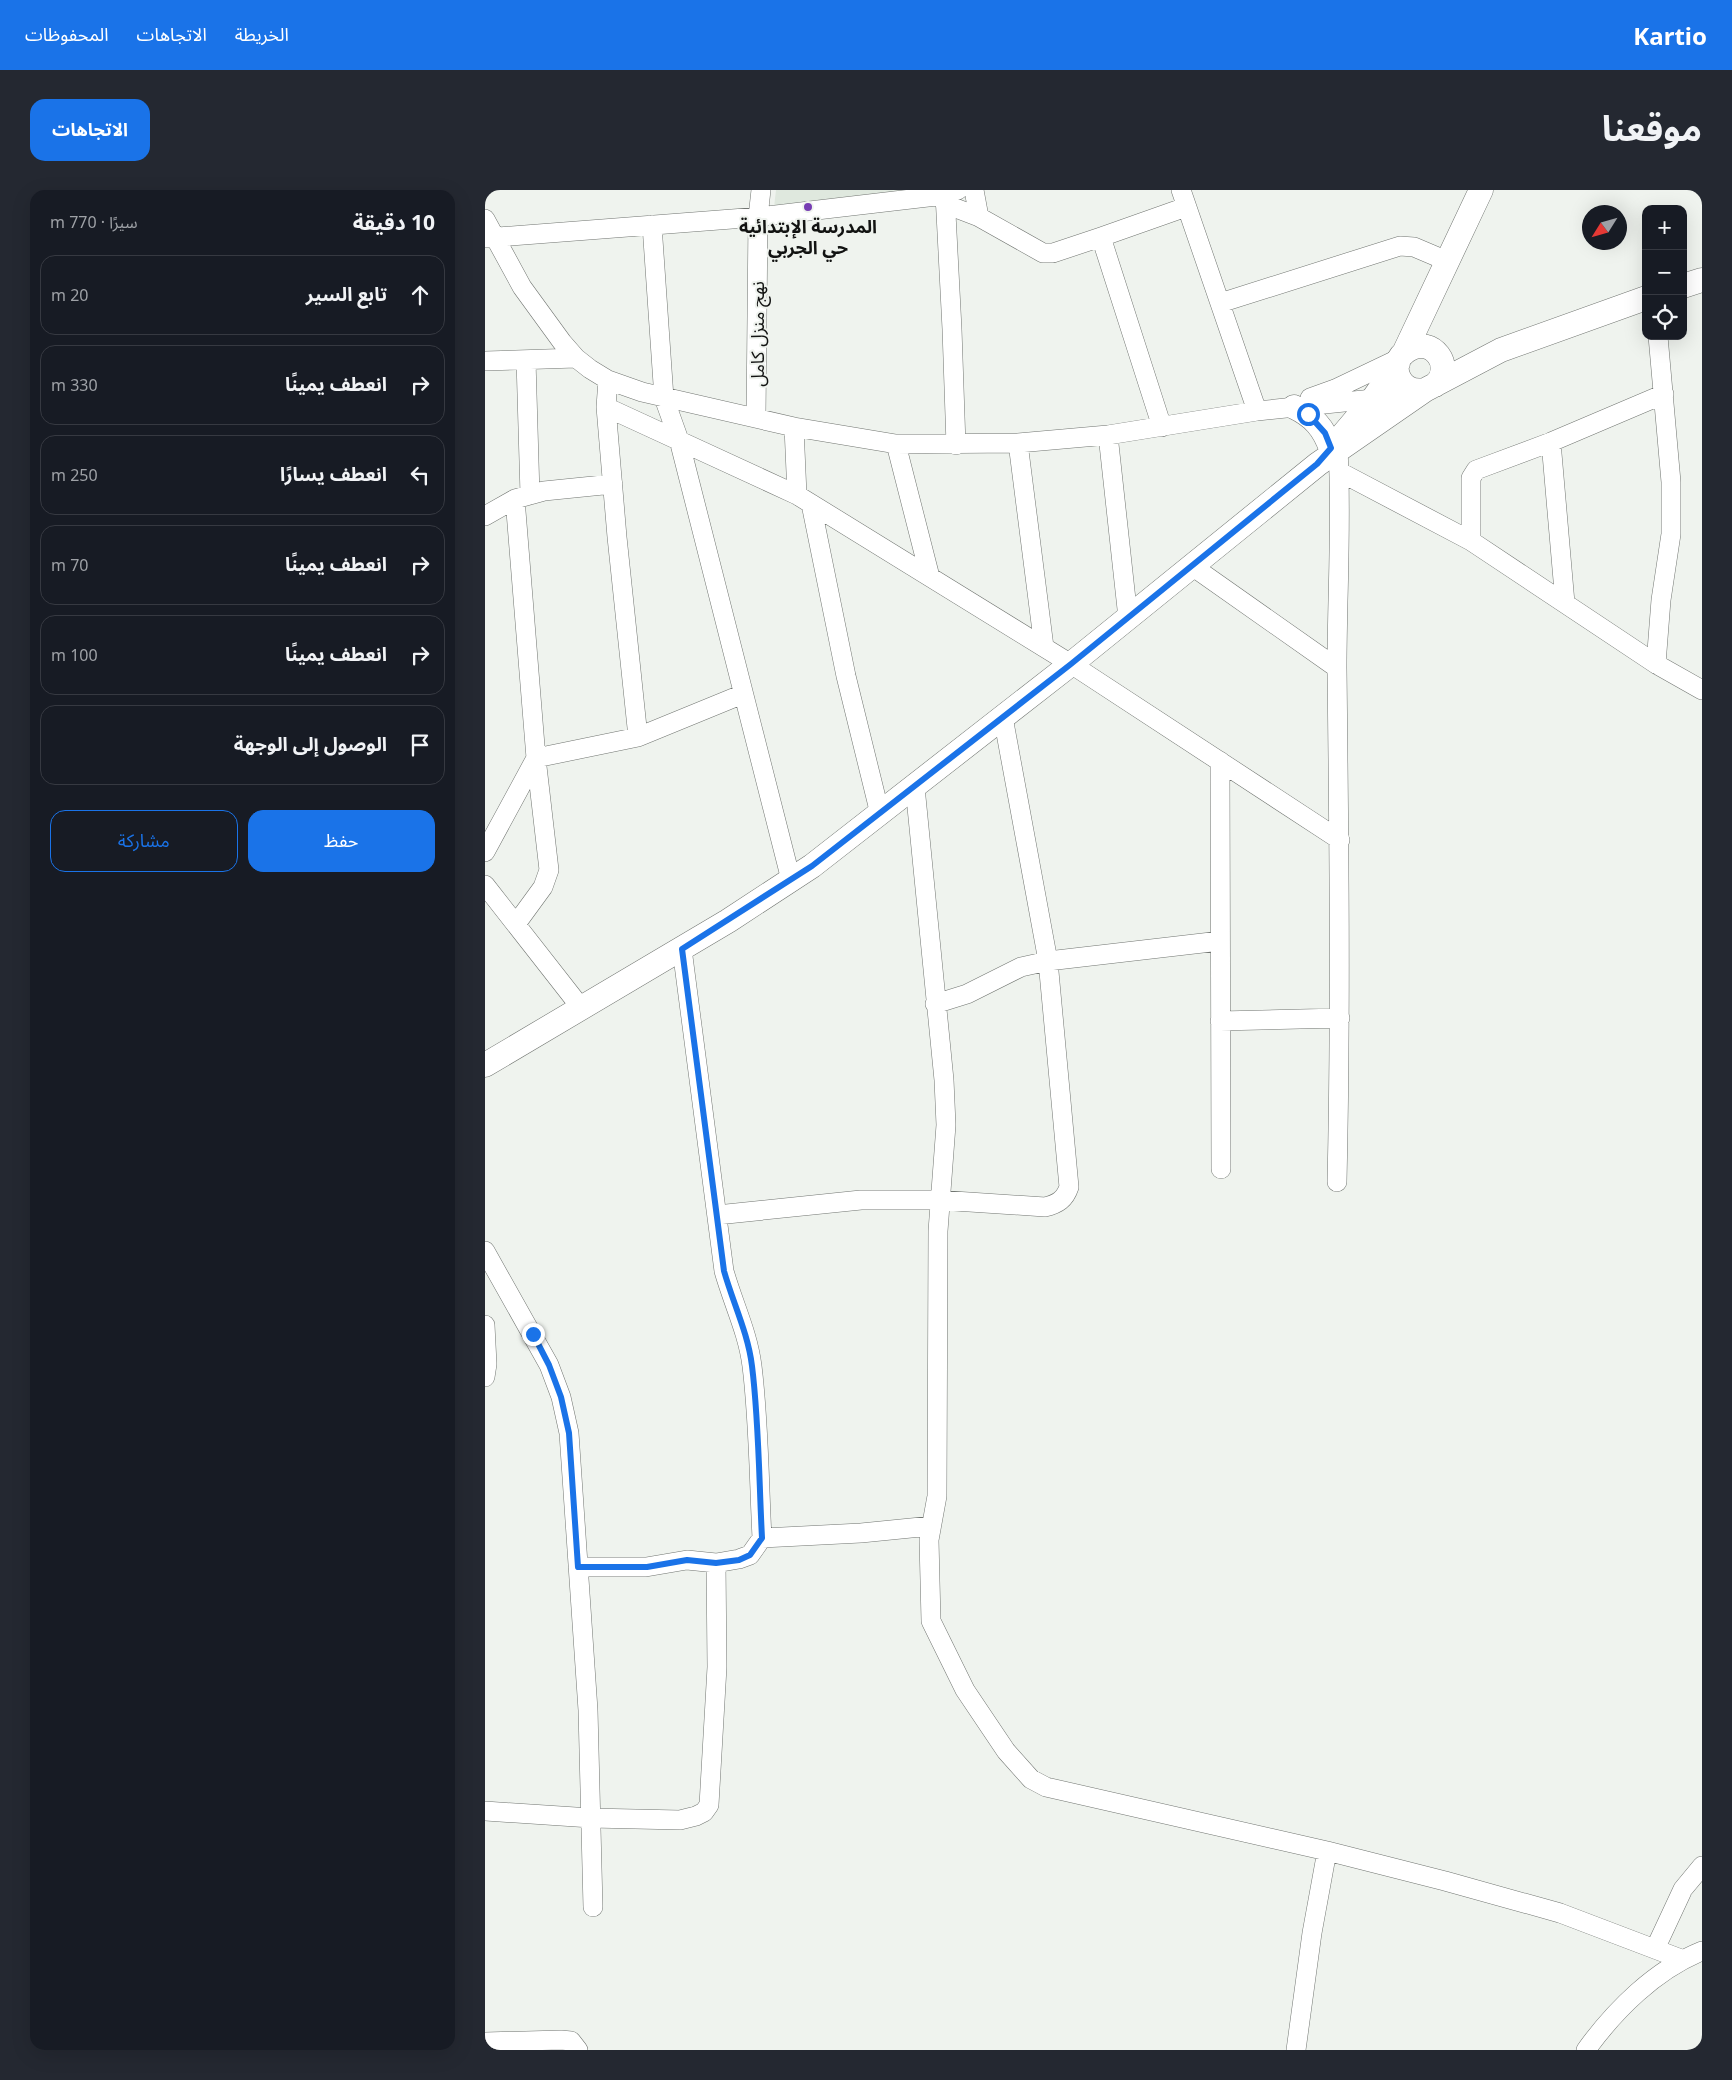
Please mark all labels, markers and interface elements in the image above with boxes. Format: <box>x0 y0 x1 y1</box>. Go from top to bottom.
text: Kartio <box>1633 19 1707 52</box>
text: المحفوظات <box>25 22 109 46</box>
text: الاتجاهات <box>137 22 207 46</box>
text: الخريطة <box>235 22 289 46</box>
button: الاتجاهات <box>30 99 150 161</box>
text: موقعنا <box>1602 104 1702 151</box>
marker: المدرسة الإبتدائية حي الجربي <box>802 201 814 213</box>
north arrow <box>1582 205 1627 250</box>
map controls <box>1642 205 1687 340</box>
button: + <box>1642 205 1687 250</box>
text: 10 دقيقة <box>353 208 435 236</box>
text: سيرًا · 770 m <box>50 211 137 233</box>
place label: المدرسة الإبتدائية حي الجربي <box>739 214 877 262</box>
button: − <box>1642 250 1687 295</box>
text: تابع السير <box>306 281 387 307</box>
icon: ahead <box>406 281 434 309</box>
street label: نهج منزل كامل <box>745 281 771 387</box>
text: 20 m <box>51 284 88 306</box>
button: locate <box>1642 295 1687 340</box>
text: انعطف يمينًا <box>285 371 387 397</box>
icon: right <box>406 371 434 399</box>
text: 330 m <box>51 374 98 396</box>
route start <box>1297 403 1320 426</box>
text: انعطف يسارًا <box>280 461 387 487</box>
icon: left <box>406 461 434 489</box>
text: 250 m <box>51 464 98 486</box>
text: انعطف يمينًا <box>285 551 387 577</box>
icon: right <box>406 551 434 579</box>
text: 70 m <box>51 554 88 576</box>
text: انعطف يمينًا <box>285 641 387 667</box>
icon: right <box>406 641 434 669</box>
text: 100 m <box>51 644 98 666</box>
text: الوصول إلى الوجهة <box>234 731 387 757</box>
icon: arrive <box>406 731 434 759</box>
button: مشاركة <box>50 810 238 872</box>
button: حفظ <box>248 810 435 872</box>
route end <box>522 1323 545 1346</box>

